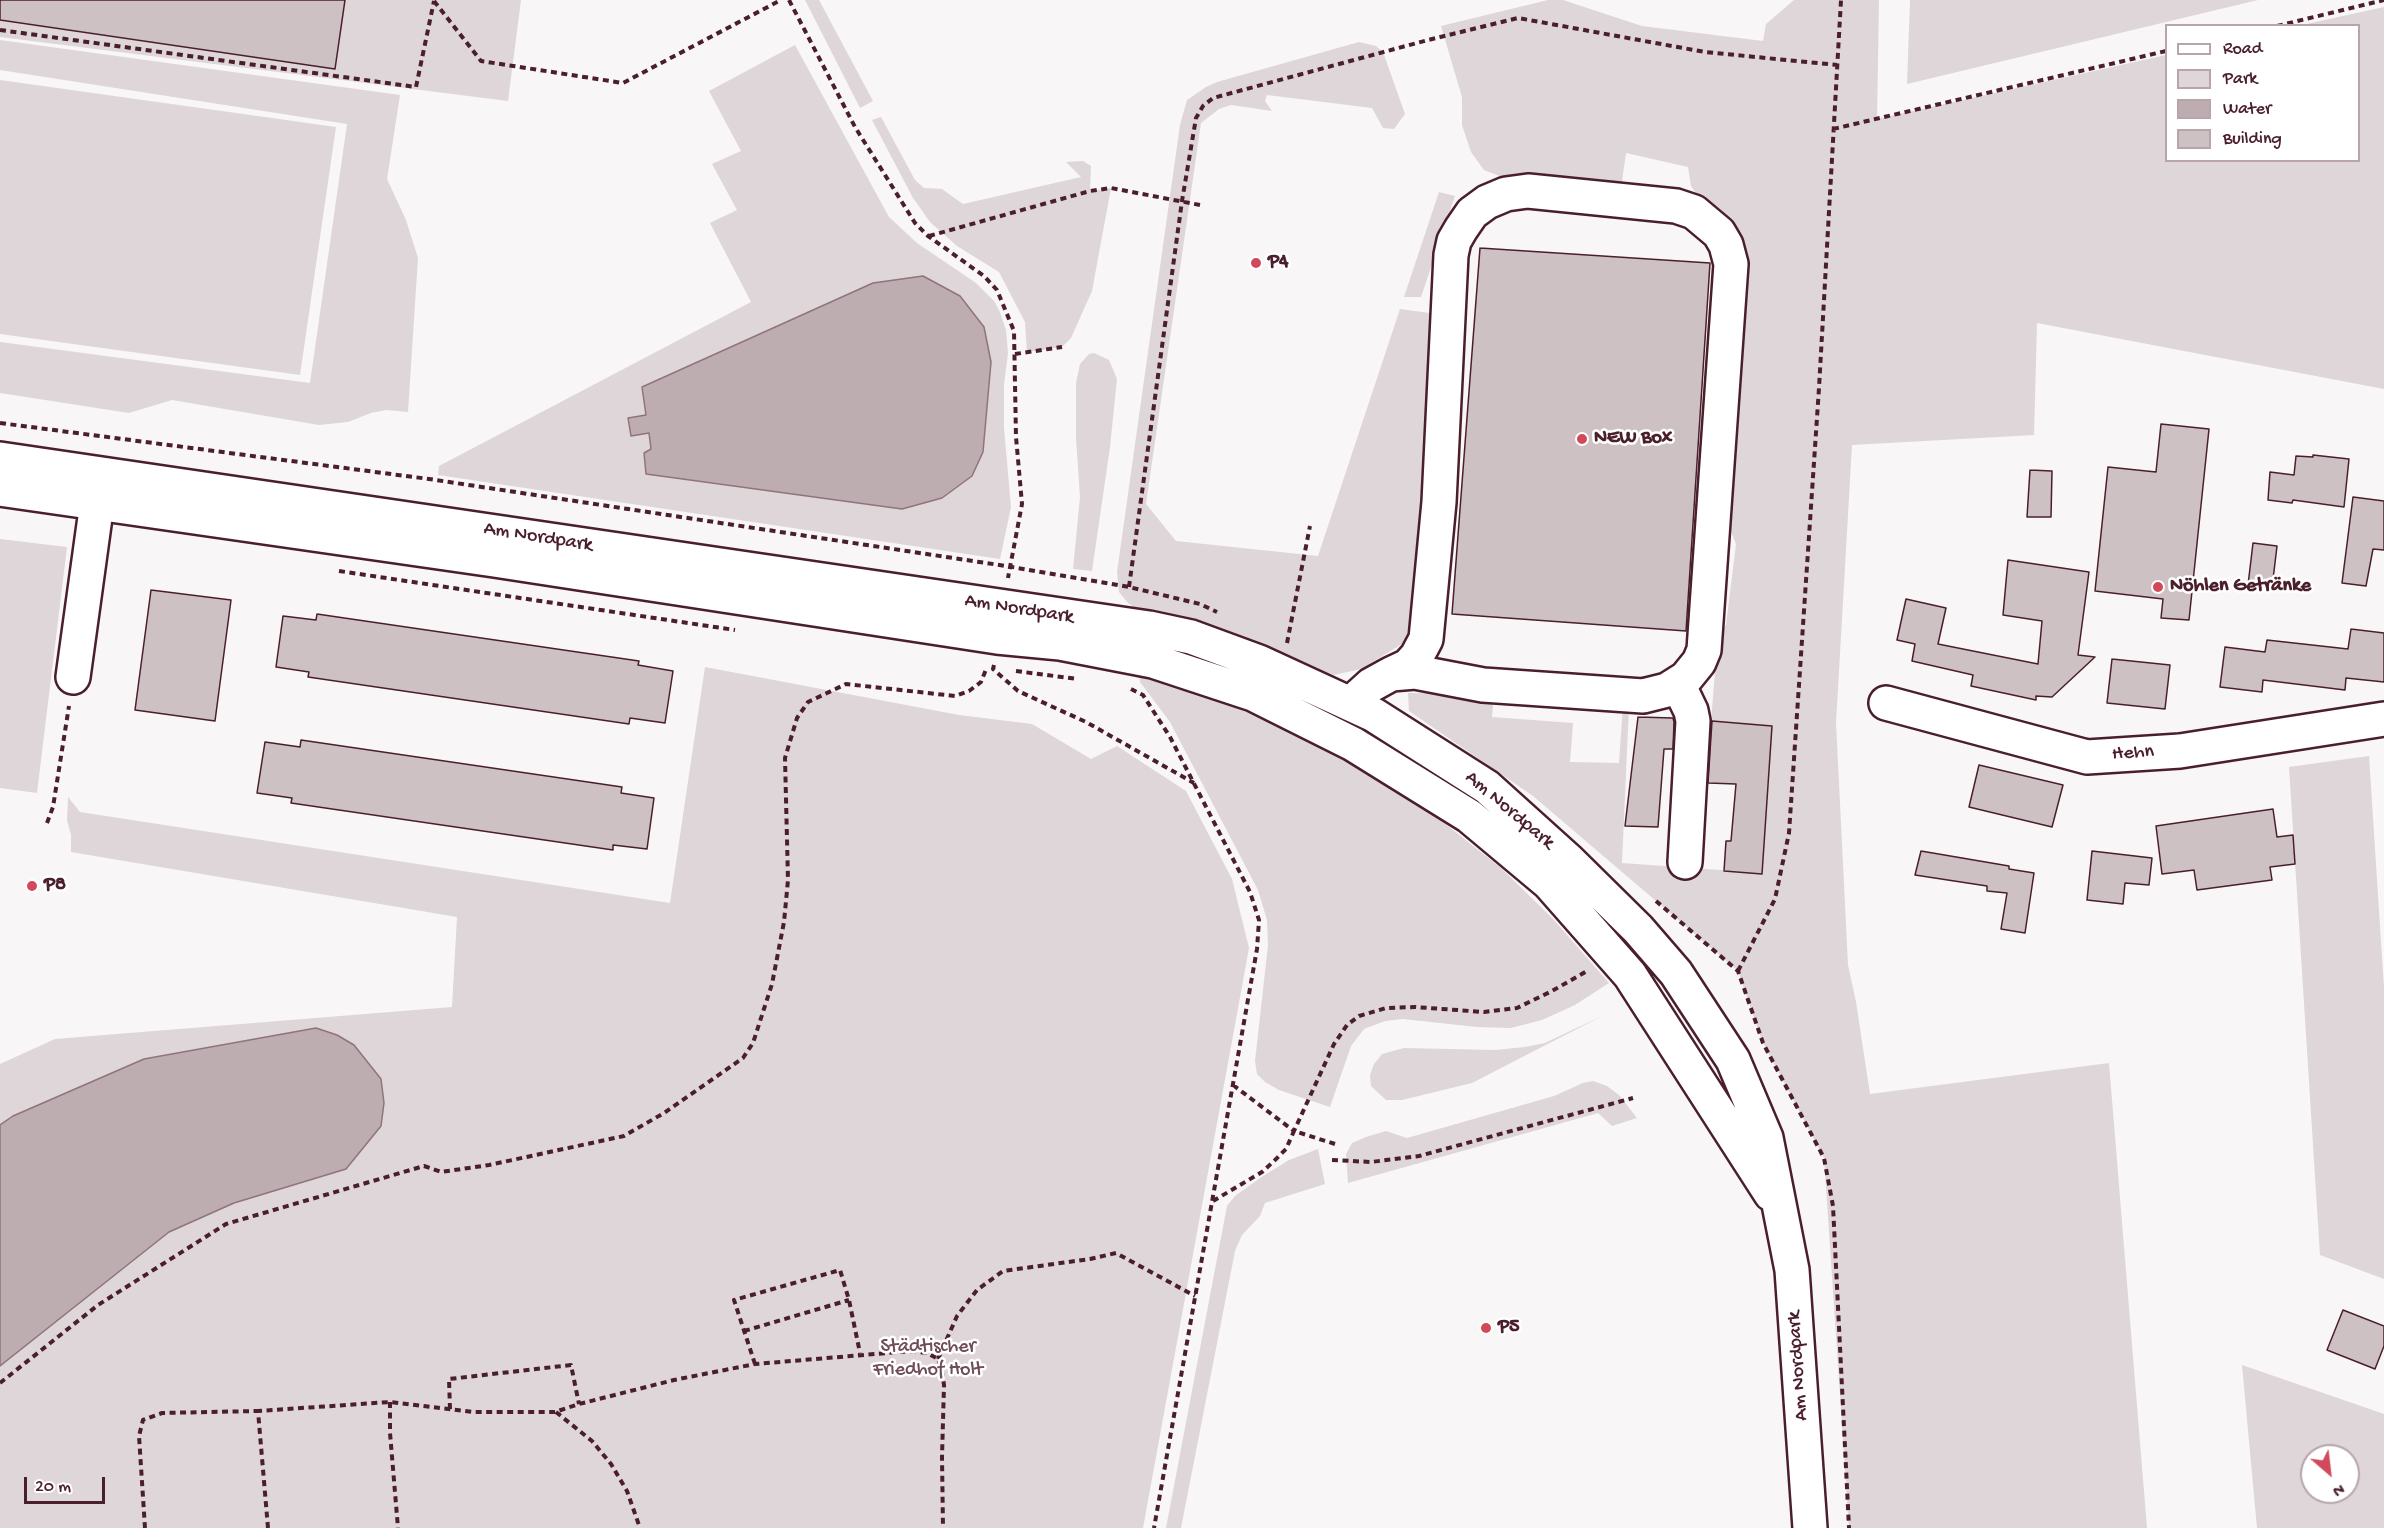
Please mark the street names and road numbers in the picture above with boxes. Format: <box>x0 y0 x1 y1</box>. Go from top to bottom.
street label: Am Nordpark <box>482 518 594 558</box>
street label: Am Nordpark <box>963 590 1075 630</box>
street label: Hehn <box>2111 741 2155 767</box>
street label: Am Nordpark <box>1459 766 1559 856</box>
street label: Am Nordpark <box>1783 1310 1815 1422</box>

